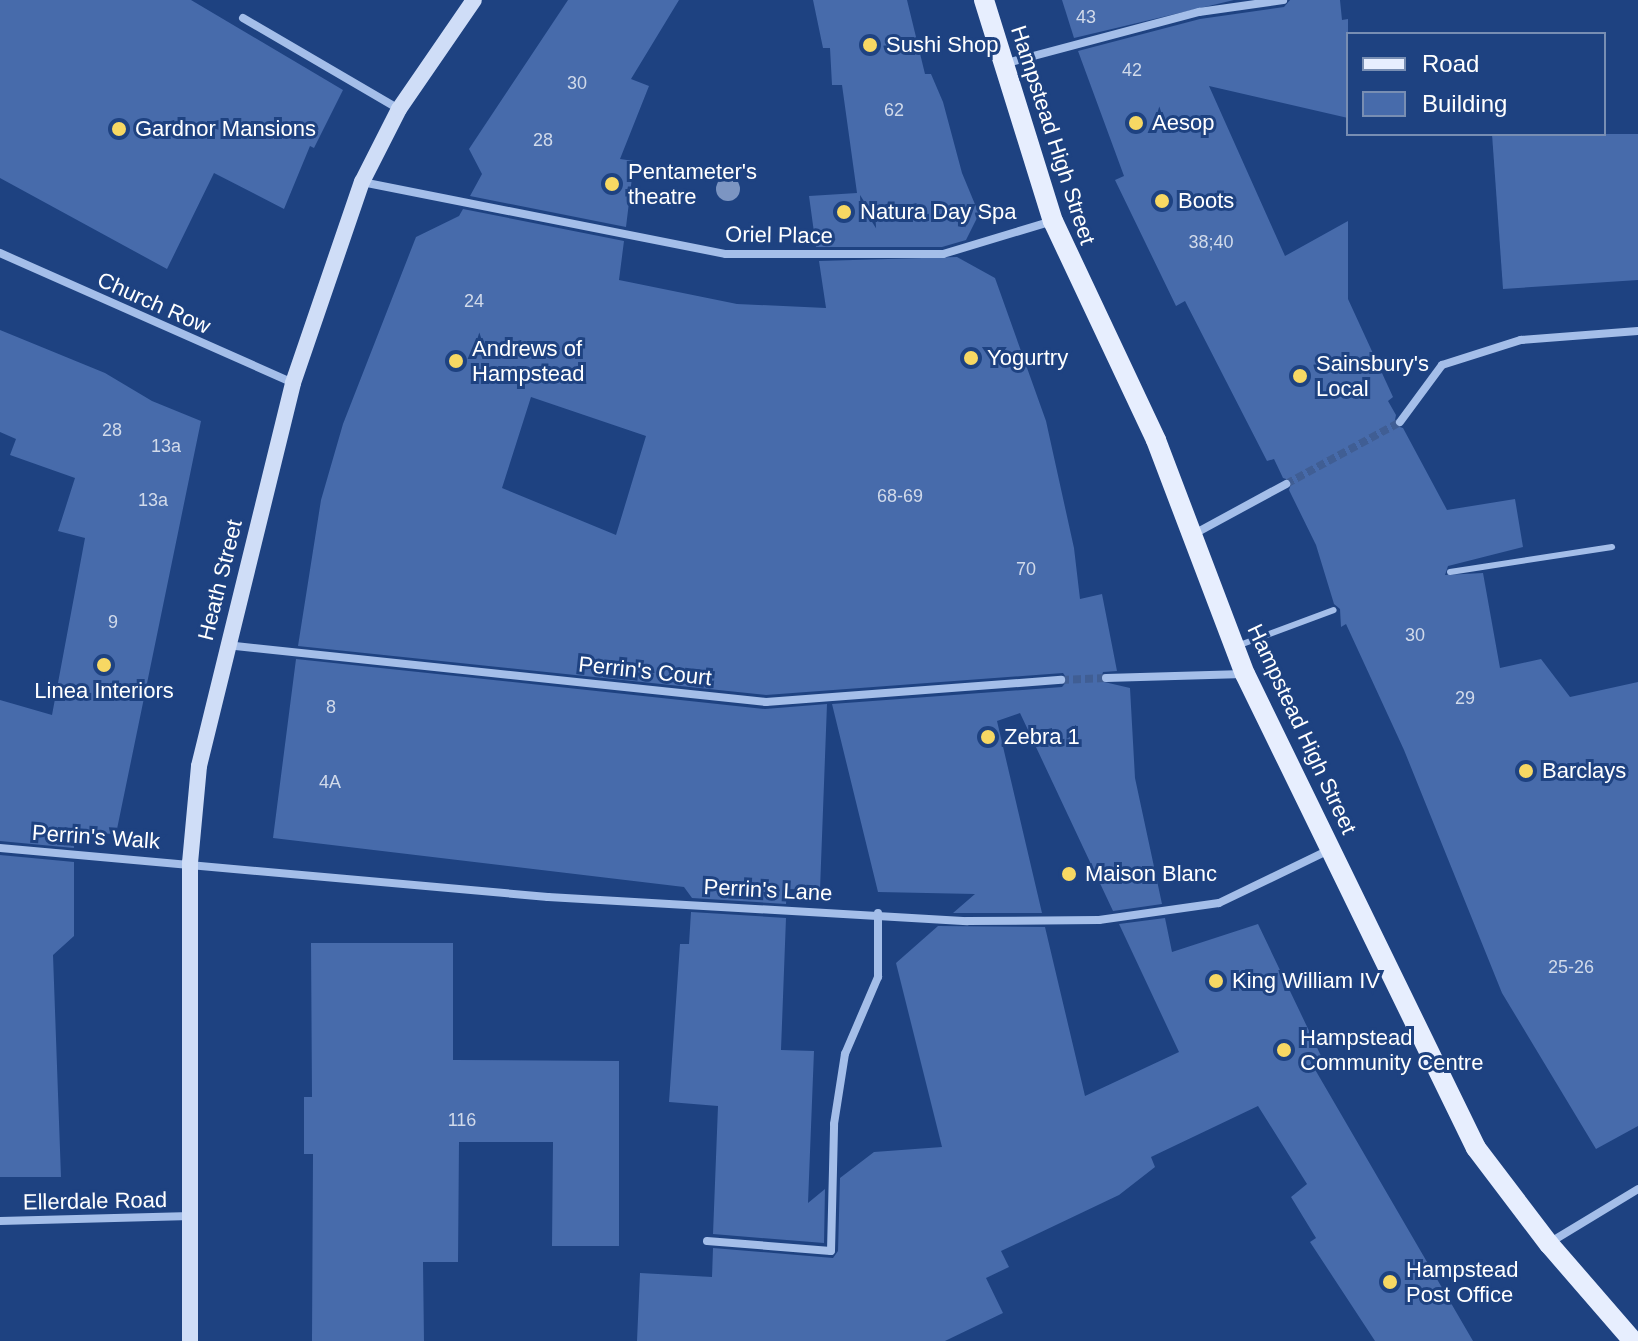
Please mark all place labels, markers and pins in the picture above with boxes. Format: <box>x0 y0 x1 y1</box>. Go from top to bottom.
place label: Sushi Shop <box>886 32 999 58</box>
marker: Sushi Shop <box>861 36 879 54</box>
place label: Aesop <box>1152 110 1214 136</box>
marker: Aesop <box>1127 114 1145 132</box>
place label: Gardnor Mansions <box>135 116 316 142</box>
marker: Gardnor Mansions <box>110 120 128 138</box>
place label: Pentameter's theatre <box>628 158 757 210</box>
marker: Pentameter's theatre <box>603 175 621 193</box>
place label: Boots <box>1178 188 1234 214</box>
marker: Boots <box>1153 192 1171 210</box>
place label: Natura Day Spa <box>860 199 1017 225</box>
marker: Natura Day Spa <box>835 203 853 221</box>
place label: Andrews of Hampstead <box>472 335 585 386</box>
place label: Yogurtry <box>987 345 1068 371</box>
marker: Yogurtry <box>962 349 980 367</box>
place label: Sainsbury's Local <box>1316 350 1429 402</box>
marker: Andrews of Hampstead <box>447 352 465 370</box>
marker: Sainsbury's Local <box>1291 367 1309 385</box>
marker: Linea Interiors <box>95 656 113 674</box>
place label: Linea Interiors <box>34 678 174 704</box>
place label: Zebra 1 <box>1004 724 1080 750</box>
marker: Zebra 1 <box>979 728 997 746</box>
place label: Barclays <box>1542 758 1626 784</box>
marker: Barclays <box>1517 762 1535 780</box>
place label: Maison Blanc <box>1085 861 1217 887</box>
marker: Maison Blanc <box>1060 865 1078 883</box>
place label: King William IV <box>1232 968 1380 994</box>
marker: King William IV <box>1207 972 1225 990</box>
place label: Hampstead Community Centre <box>1300 1024 1483 1076</box>
marker: Hampstead Community Centre <box>1275 1041 1293 1059</box>
place label: Hampstead Post Office <box>1406 1256 1519 1308</box>
marker: Hampstead Post Office <box>1381 1273 1399 1291</box>

